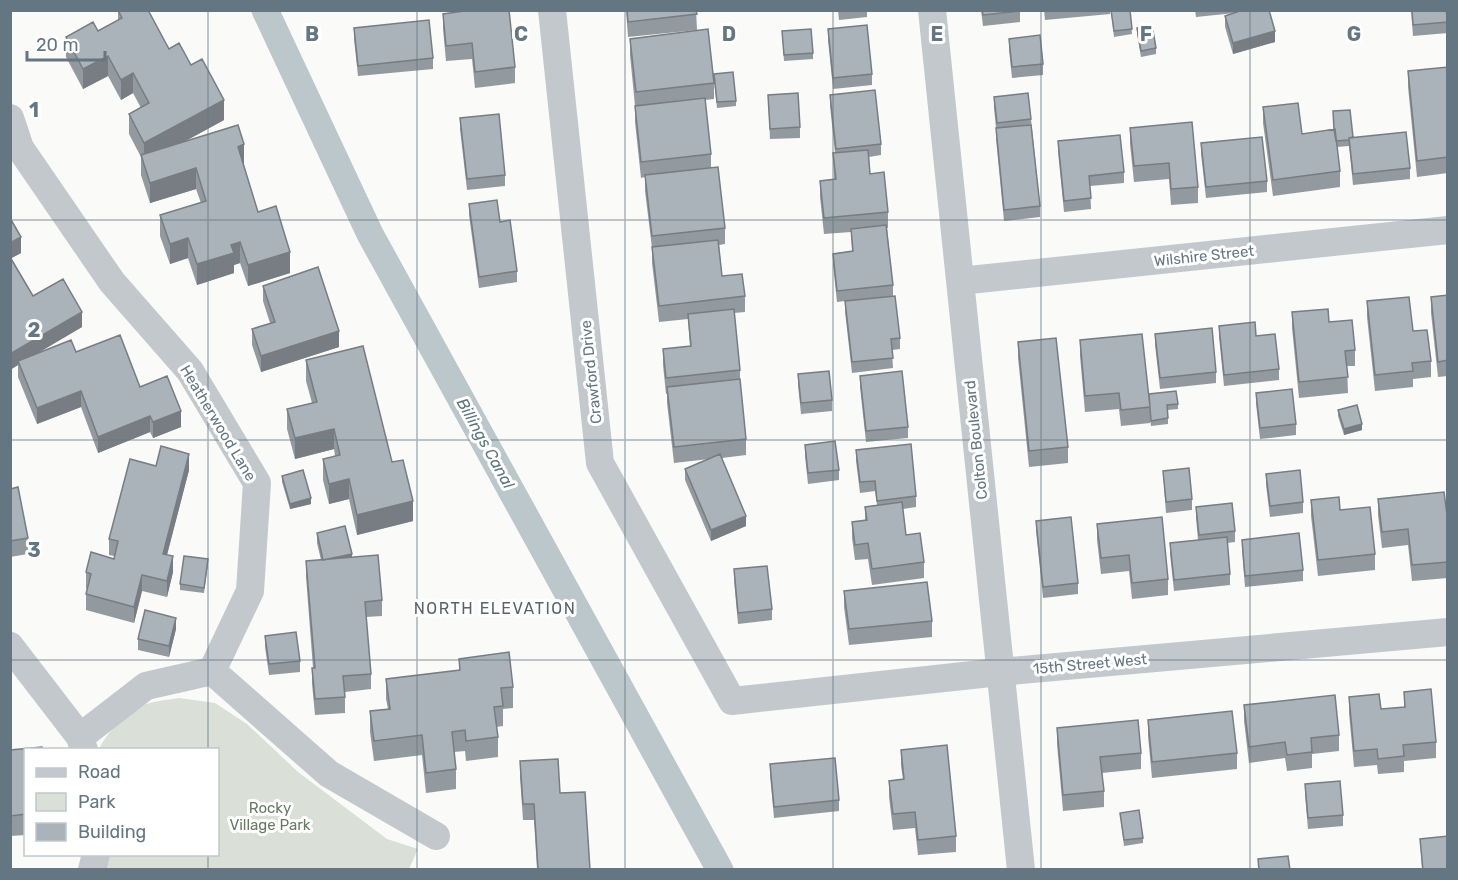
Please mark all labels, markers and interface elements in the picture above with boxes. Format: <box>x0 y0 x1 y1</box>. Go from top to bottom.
text: B <box>305 22 319 46</box>
text: C <box>514 22 528 46</box>
text: D <box>722 22 736 46</box>
text: E <box>931 22 943 46</box>
text: F <box>1140 22 1152 46</box>
text: G <box>1347 22 1361 46</box>
scale bar <box>27 24 105 62</box>
text: 20 m <box>36 34 78 56</box>
text: 1 <box>29 98 39 122</box>
street label: Wilshire Street <box>1153 242 1255 270</box>
text: 2 <box>28 318 41 342</box>
street label: Crawford Drive <box>577 319 605 425</box>
street label: Heatherwood Lane <box>176 362 260 484</box>
street label: Colton Boulevard <box>961 380 991 500</box>
water label: Billings Canal <box>453 395 519 493</box>
text: 3 <box>27 538 41 562</box>
district label: NORTH ELEVATION <box>414 599 576 618</box>
street label: 15th Street West <box>1032 650 1148 678</box>
legend <box>24 748 219 856</box>
text: Road <box>78 761 121 783</box>
text: Park <box>78 791 116 813</box>
park label: Rocky Village Park <box>229 799 311 834</box>
text: Building <box>78 821 146 843</box>

